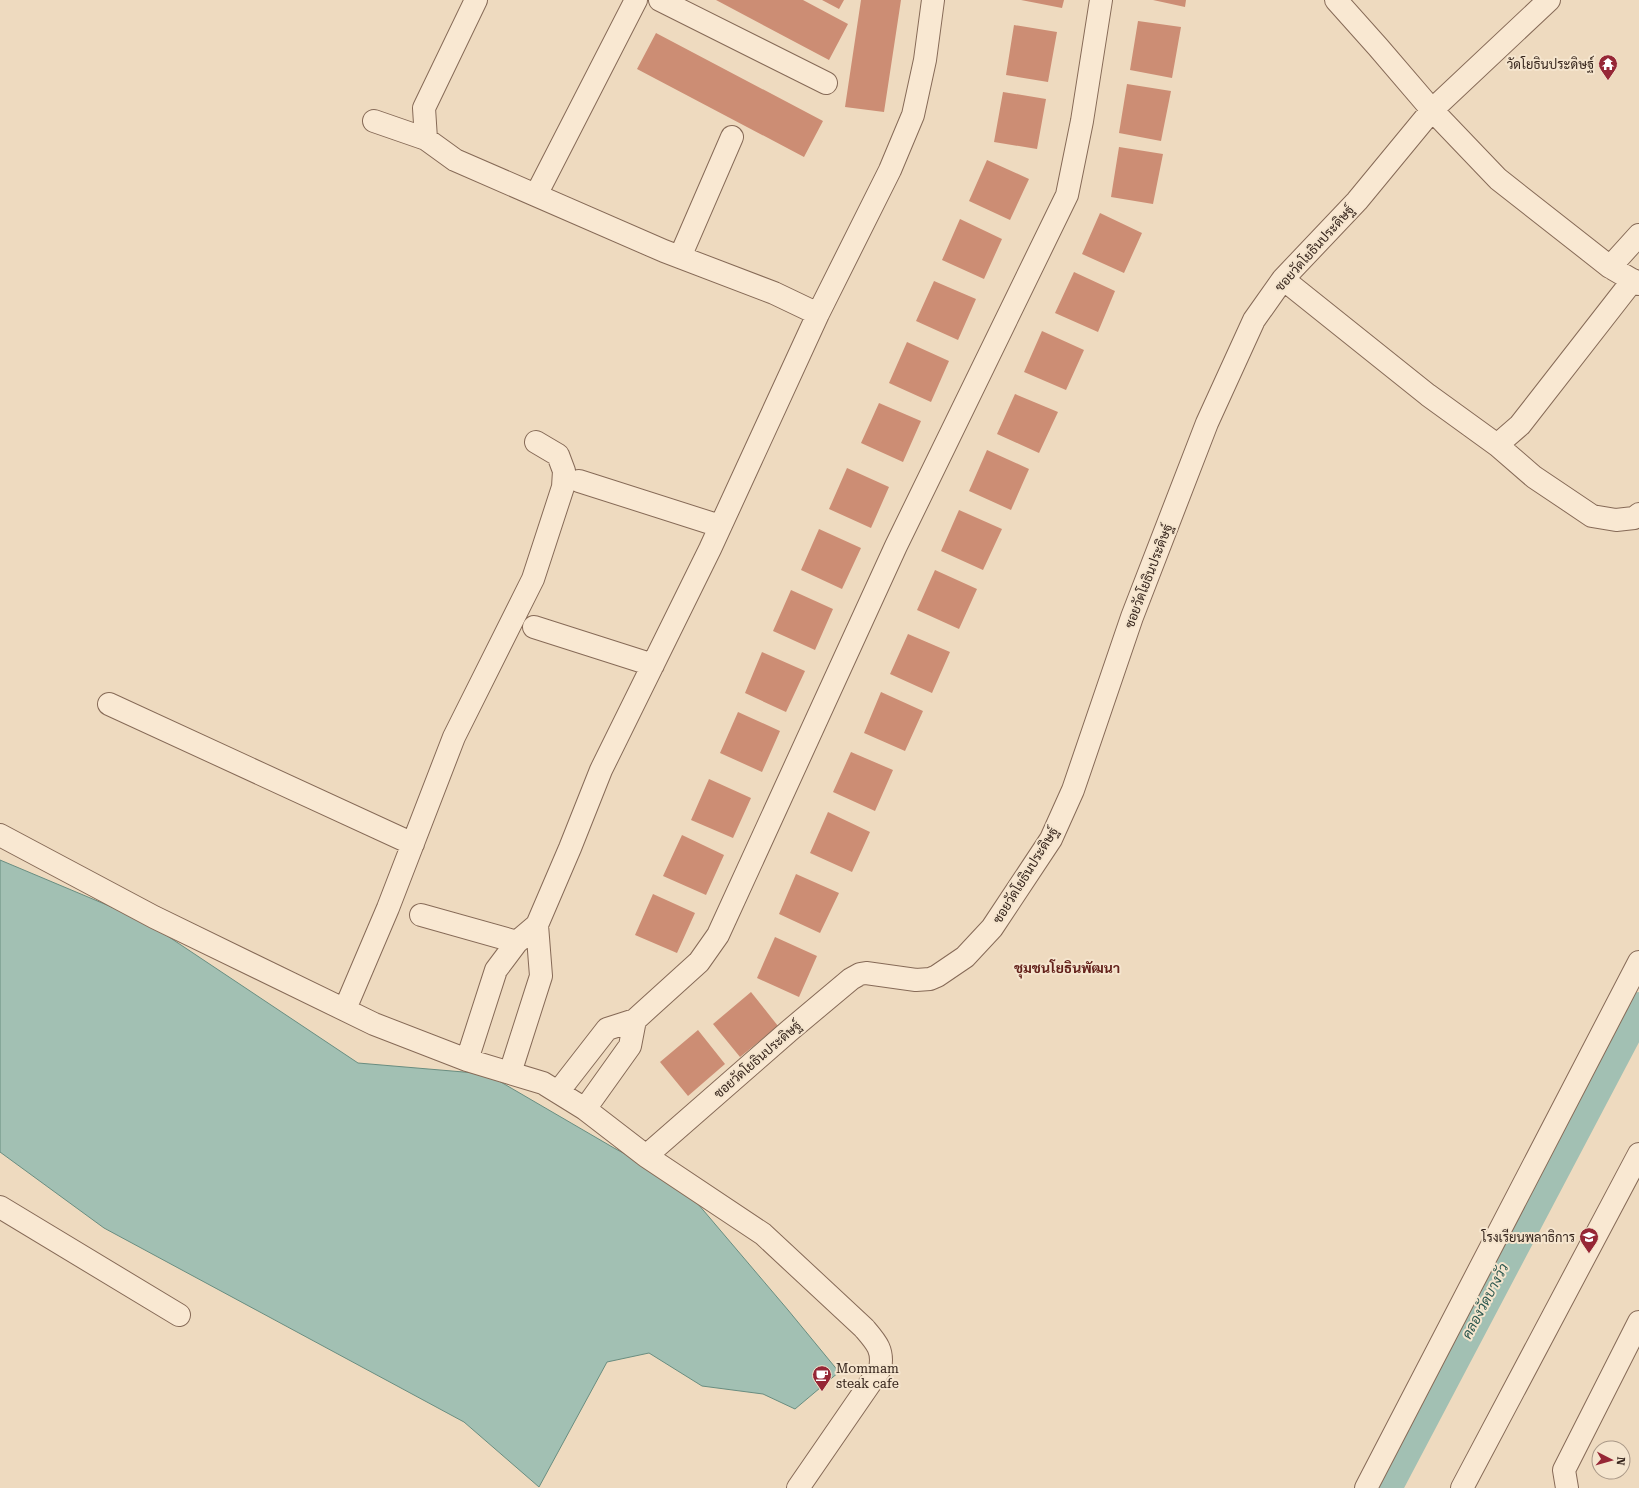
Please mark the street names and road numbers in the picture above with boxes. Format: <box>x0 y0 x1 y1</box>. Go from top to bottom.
street label: ซอยวัดโยธินประดิษฐ์ <box>1270 201 1358 295</box>
street label: ซอยวัดโยธินประดิษฐ์ <box>1120 521 1176 631</box>
street label: ซอยวัดโยธินประดิษฐ์ <box>988 823 1062 927</box>
street label: ซอยวัดโยธินประดิษฐ์ <box>709 1016 805 1102</box>

